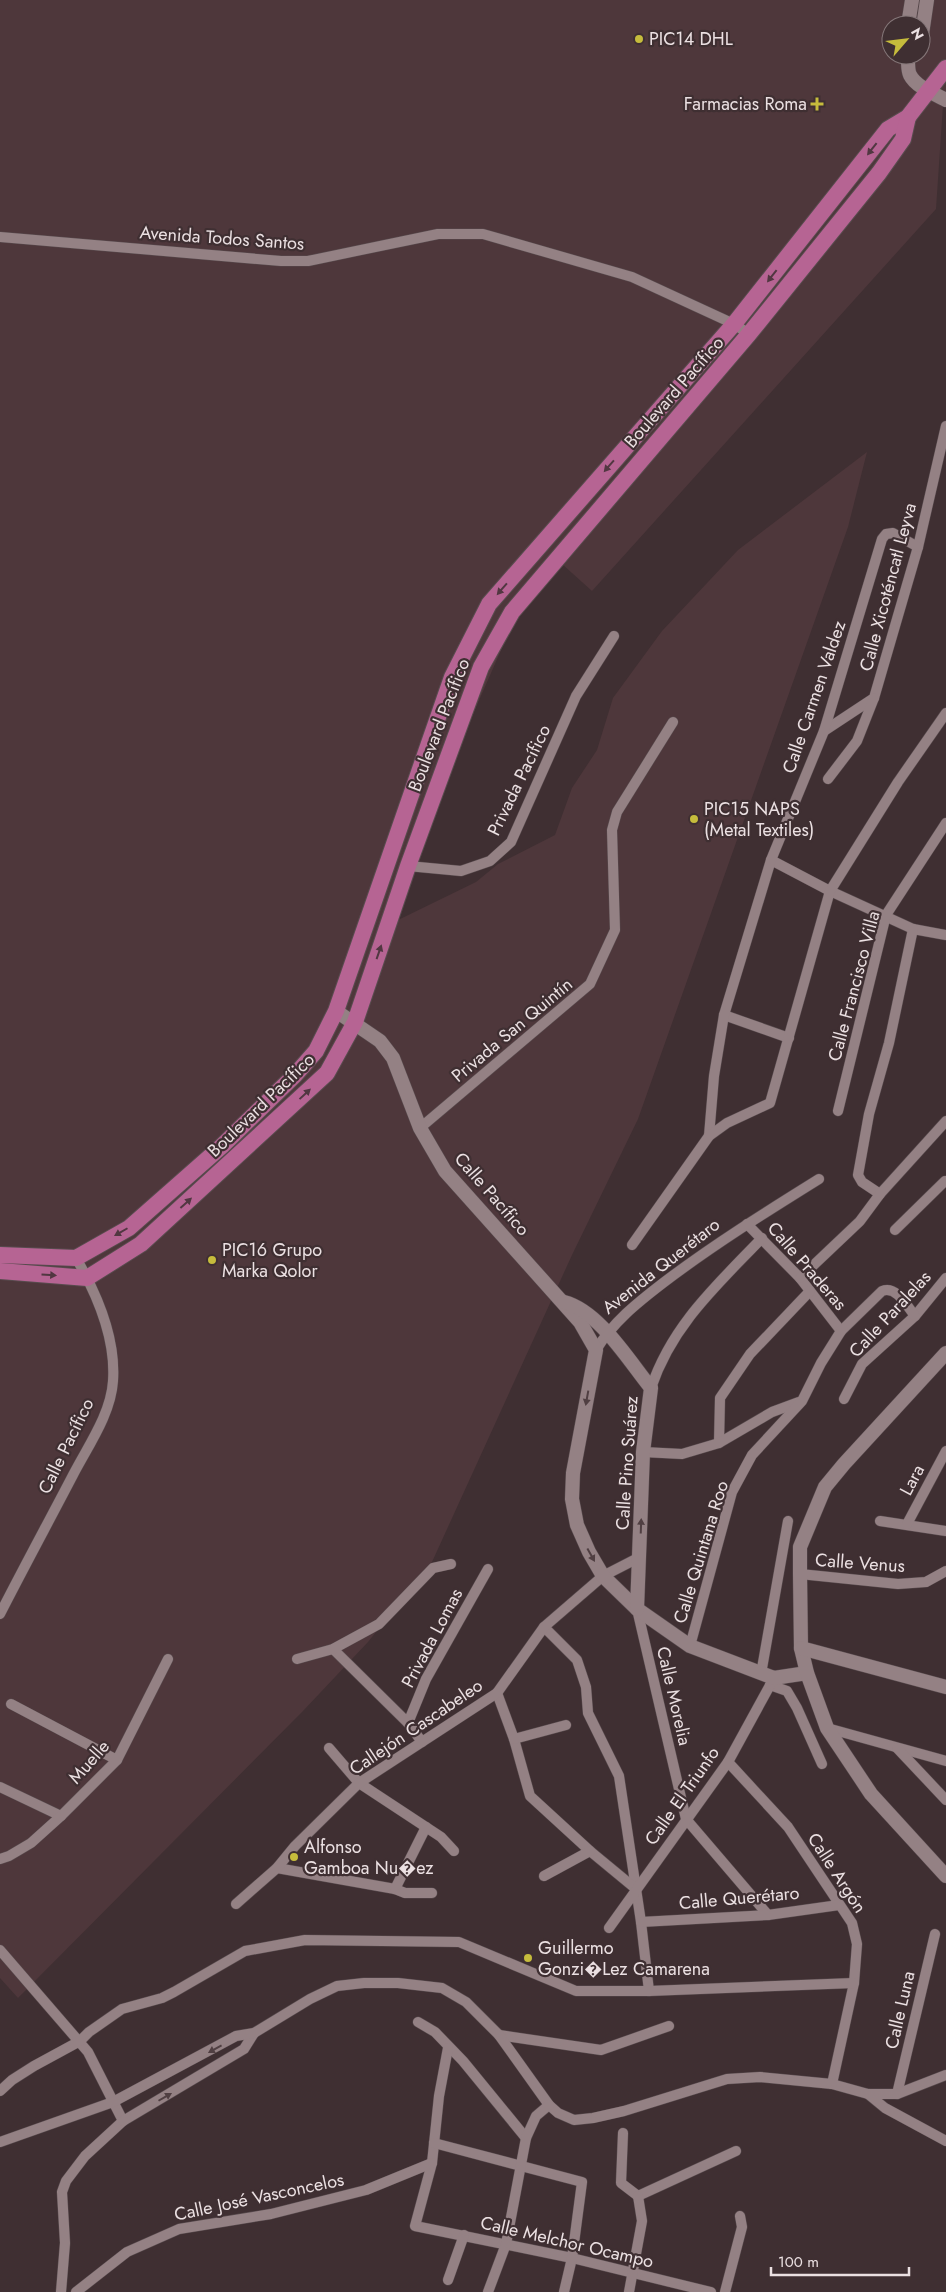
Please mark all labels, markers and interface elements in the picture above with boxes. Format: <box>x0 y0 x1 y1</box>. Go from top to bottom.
north arrow <box>881 15 931 65</box>
text: N <box>906 24 929 44</box>
place label: PIC14 DHL <box>649 26 733 52</box>
marker: PIC14 DHL <box>633 33 645 45</box>
place label: Farmacias Roma <box>684 91 807 117</box>
marker: Farmacias Roma <box>811 98 823 110</box>
one-way arrow <box>867 142 878 155</box>
street label: Avenida Todos Santos <box>139 219 305 257</box>
one-way arrow <box>766 270 777 283</box>
street label: Boulevard Pacífico <box>618 330 730 454</box>
one-way arrow <box>603 460 615 472</box>
street label: Calle Xicoténcatl Leyva <box>853 500 923 674</box>
one-way arrow <box>497 582 508 595</box>
street label: Calle Carmen Valdez <box>776 617 853 777</box>
street label: Boulevard Pacífico <box>402 655 476 795</box>
street label: Privada Pacífico <box>481 720 557 840</box>
place label: PIC15 NAPS (Metal Textiles) <box>704 796 814 843</box>
marker: PIC15 NAPS (Metal Textiles) <box>688 813 700 825</box>
street label: Calle Francisco Villa <box>821 908 887 1064</box>
one-way arrow <box>376 944 383 959</box>
street label: Privada San Quintín <box>446 972 578 1088</box>
street label: Boulevard Pacífico <box>201 1047 321 1163</box>
one-way arrow <box>299 1088 311 1100</box>
street label: Calle Pacífico <box>448 1146 536 1242</box>
one-way arrow <box>179 1198 192 1209</box>
street label: Avenida Querétaro <box>597 1212 726 1320</box>
street label: Calle Praderas <box>761 1216 853 1316</box>
one-way arrow <box>115 1228 128 1237</box>
place label: PIC16 Grupo Marka Qolor <box>222 1237 322 1284</box>
marker: PIC16 Grupo Marka Qolor <box>206 1254 218 1266</box>
street label: Calle Paralelas <box>843 1265 937 1363</box>
one-way arrow <box>41 1271 57 1279</box>
one-way arrow <box>583 1390 591 1406</box>
street label: Calle Pacífico <box>32 1394 100 1498</box>
street label: Calle Pino Suárez <box>609 1394 645 1531</box>
street label: Lara <box>893 1460 931 1500</box>
street label: Calle Quintana Roo <box>667 1477 735 1627</box>
one-way arrow <box>637 1518 645 1534</box>
street label: Calle Venus <box>814 1547 906 1579</box>
one-way arrow <box>587 1548 595 1563</box>
street label: Privada Lomas <box>395 1584 469 1692</box>
street label: Calle Morelia <box>650 1644 698 1748</box>
street label: Callejón Cascabeleo <box>344 1673 488 1781</box>
street label: Muelle <box>63 1734 115 1790</box>
street label: Calle El Triunfo <box>638 1741 726 1851</box>
street label: Calle Argón <box>801 1828 873 1918</box>
place label: Alfonso Gamboa Nu�ez <box>304 1834 434 1881</box>
marker: Alfonso Gamboa Nu�ez <box>288 1851 300 1863</box>
street label: Calle Querétaro <box>678 1880 800 1916</box>
place label: Guillermo Gonzi�Lez Camarena <box>538 1935 710 1982</box>
marker: Guillermo Gonzi�Lez Camarena <box>522 1952 534 1964</box>
street label: Calle Luna <box>878 1968 922 2052</box>
one-way arrow <box>209 2044 222 2053</box>
one-way arrow <box>158 2092 171 2101</box>
street label: Calle José Vasconcelos <box>172 2166 346 2228</box>
street label: Calle Melchor Ocampo <box>478 2209 656 2275</box>
scale bar <box>771 2244 908 2276</box>
text: 100 m <box>778 2251 819 2273</box>

